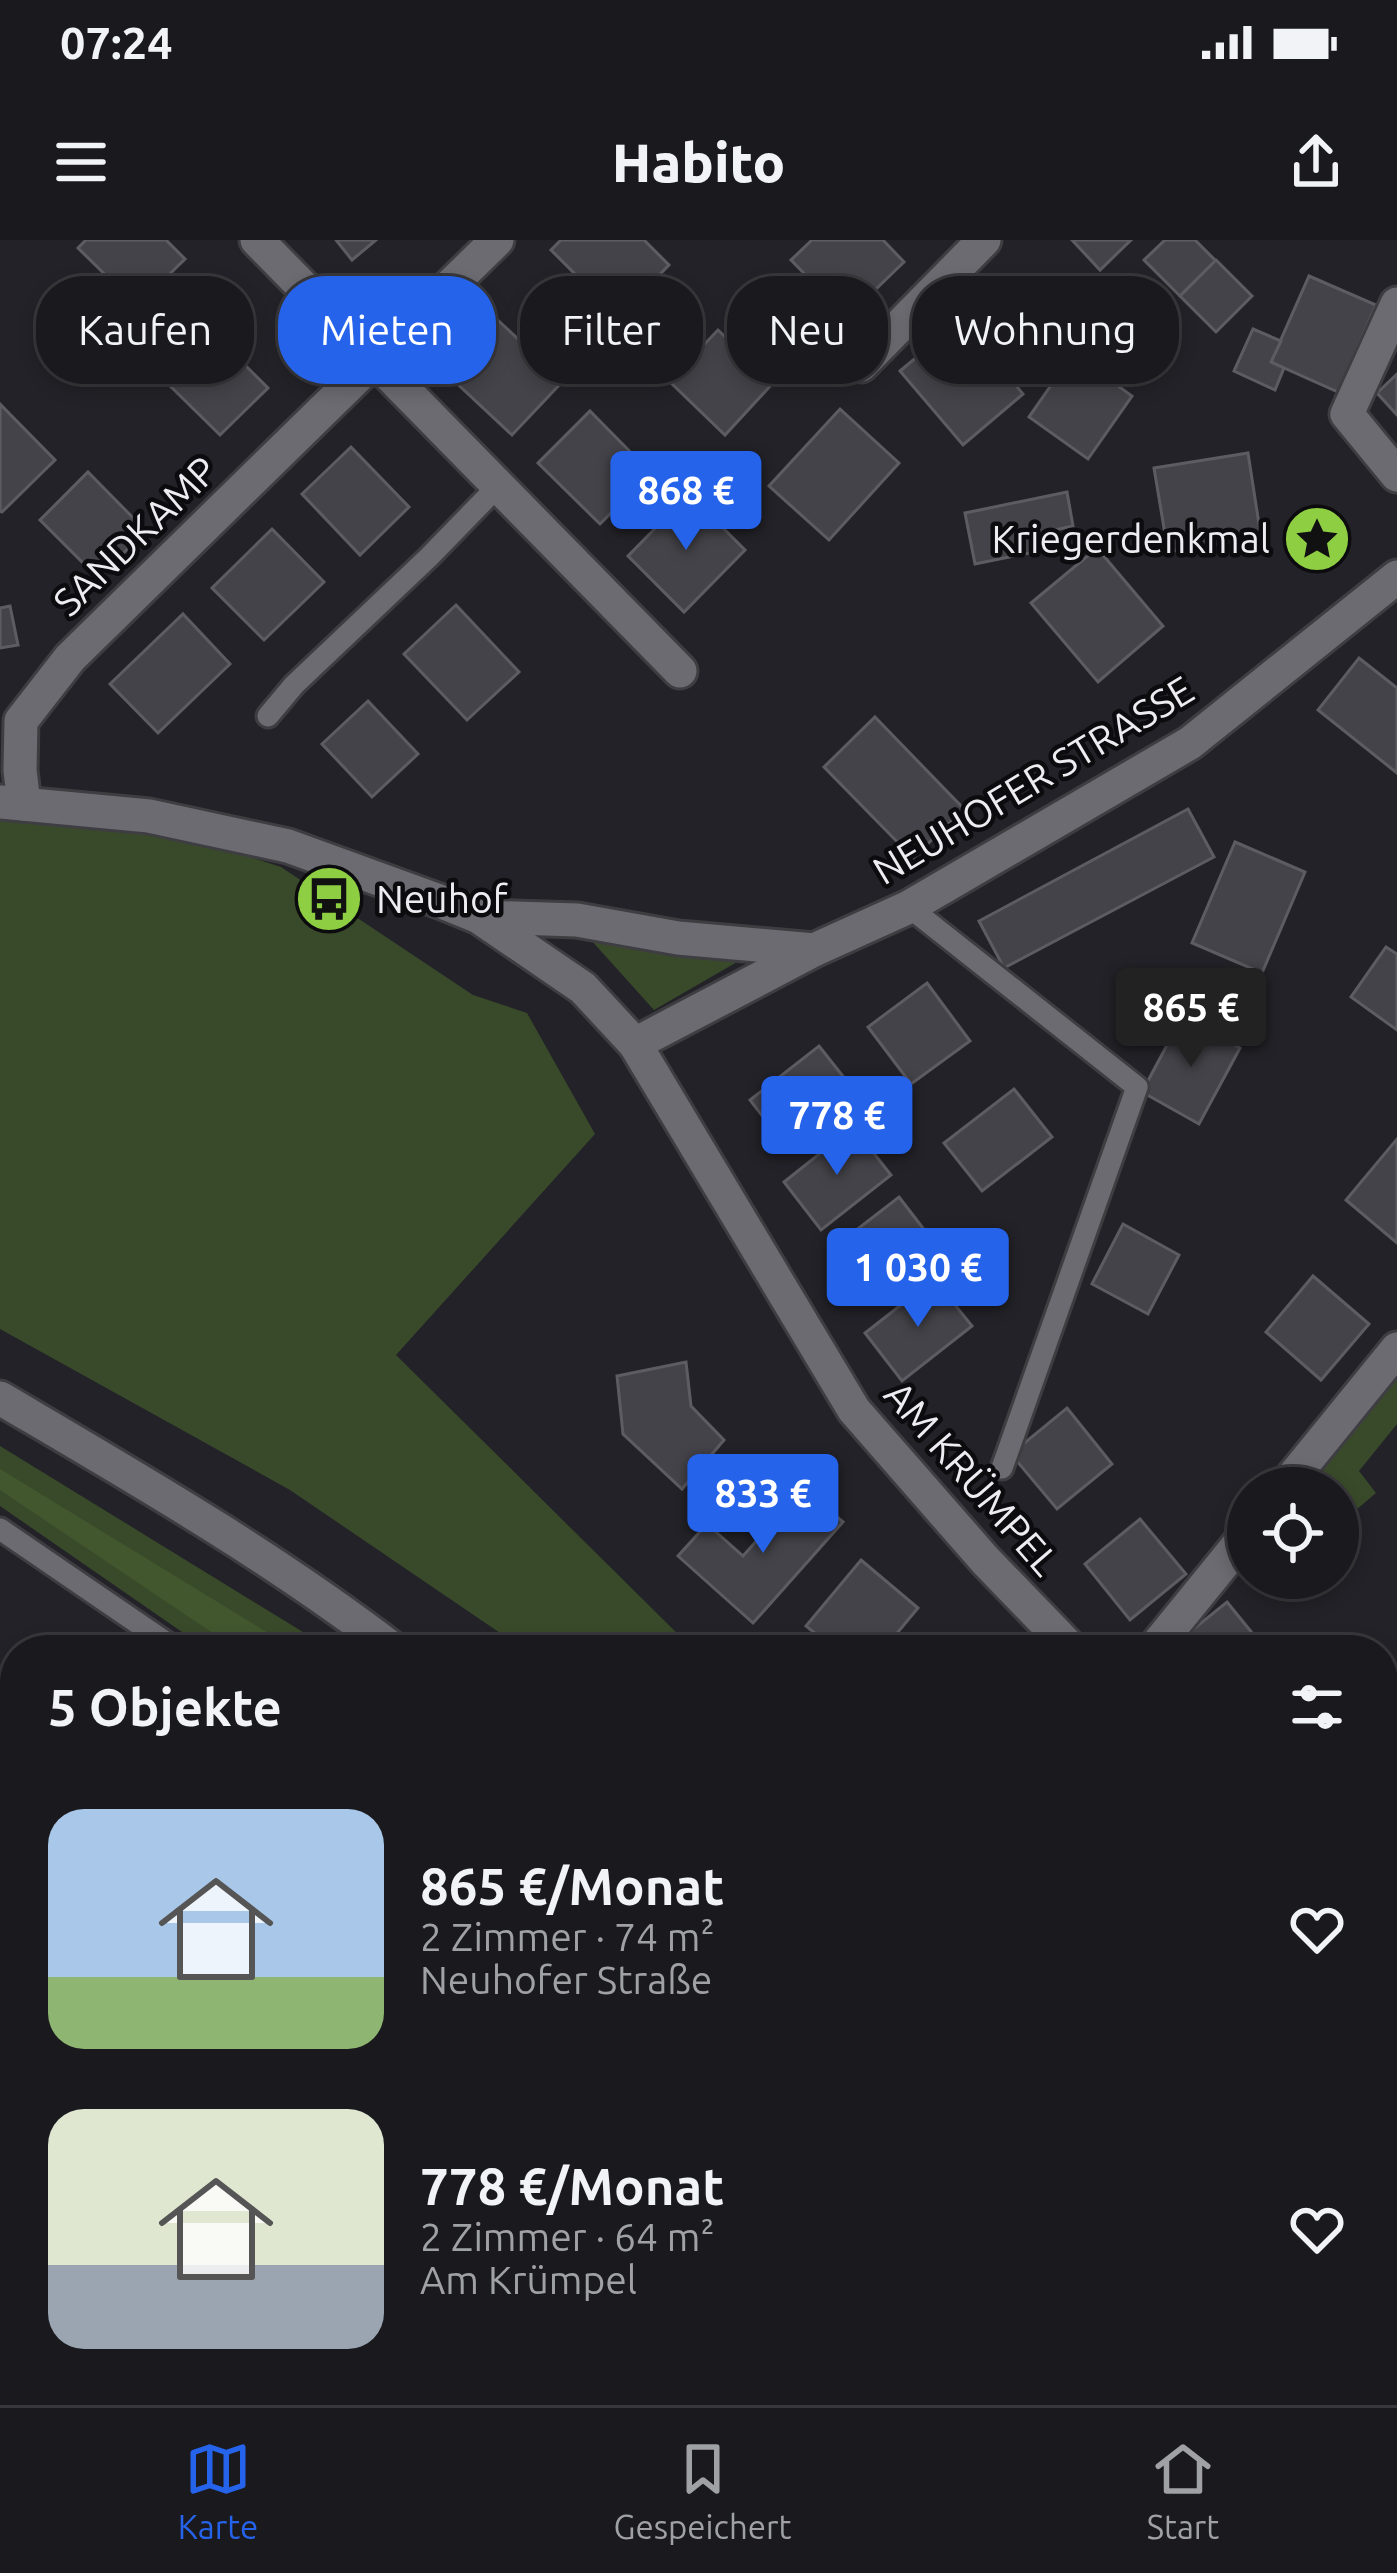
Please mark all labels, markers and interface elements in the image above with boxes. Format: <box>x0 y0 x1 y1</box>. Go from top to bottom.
text: 07:24 <box>60 17 173 68</box>
icon: menu <box>48 129 114 195</box>
icon: share <box>1283 129 1349 195</box>
text: Habito <box>612 132 785 192</box>
chip: Kaufen <box>36 276 254 384</box>
chip: Mieten <box>278 276 496 384</box>
chip: Filter <box>520 276 703 384</box>
chip: Neu <box>727 276 888 384</box>
chip: Wohnung <box>912 276 1179 384</box>
street label: SANDKAMP <box>45 448 225 624</box>
pin: 868 € <box>602 451 770 553</box>
text: 868 € <box>637 468 735 511</box>
place icon: Kriegerdenkmal <box>1282 504 1352 574</box>
place label: Kriegerdenkmal <box>992 517 1270 560</box>
street label: NEUHOFER STRASSE <box>865 667 1200 892</box>
bus stop icon: Neuhof <box>294 864 364 934</box>
place label: Neuhof <box>376 877 509 920</box>
pin: 865 € <box>1107 968 1275 1070</box>
text: 865 € <box>1142 985 1240 1028</box>
pin: 778 € <box>753 1076 921 1178</box>
text: 778 € <box>788 1093 886 1136</box>
pin: 1 030 € <box>807 1228 1029 1330</box>
text: 1 030 € <box>854 1245 982 1288</box>
street label: AM KRÜMPEL <box>877 1372 1068 1583</box>
pin: 833 € <box>679 1454 847 1556</box>
map controls <box>1227 1467 1359 1599</box>
button: locate <box>1227 1467 1359 1599</box>
text: 833 € <box>714 1471 812 1514</box>
icon: filters <box>1284 1674 1350 1740</box>
text: 5 Objekte <box>48 1678 282 1736</box>
icon: home <box>144 1857 288 2001</box>
text: 865 €/Monat <box>420 1857 724 1915</box>
icon: heart <box>1284 1896 1350 1962</box>
text: 2 Zimmer · 74 m² <box>420 1915 715 1958</box>
text: Neuhofer Straße <box>420 1958 712 2001</box>
icon: home <box>144 2157 288 2301</box>
text: 778 €/Monat <box>420 2157 724 2215</box>
icon: heart <box>1284 2196 1350 2262</box>
text: 2 Zimmer · 64 m² <box>420 2215 715 2258</box>
text: Am Krümpel <box>420 2258 637 2301</box>
tab: Karte <box>178 2436 258 2545</box>
tab: Gespeichert <box>614 2436 791 2545</box>
tab: Start <box>1147 2436 1219 2545</box>

